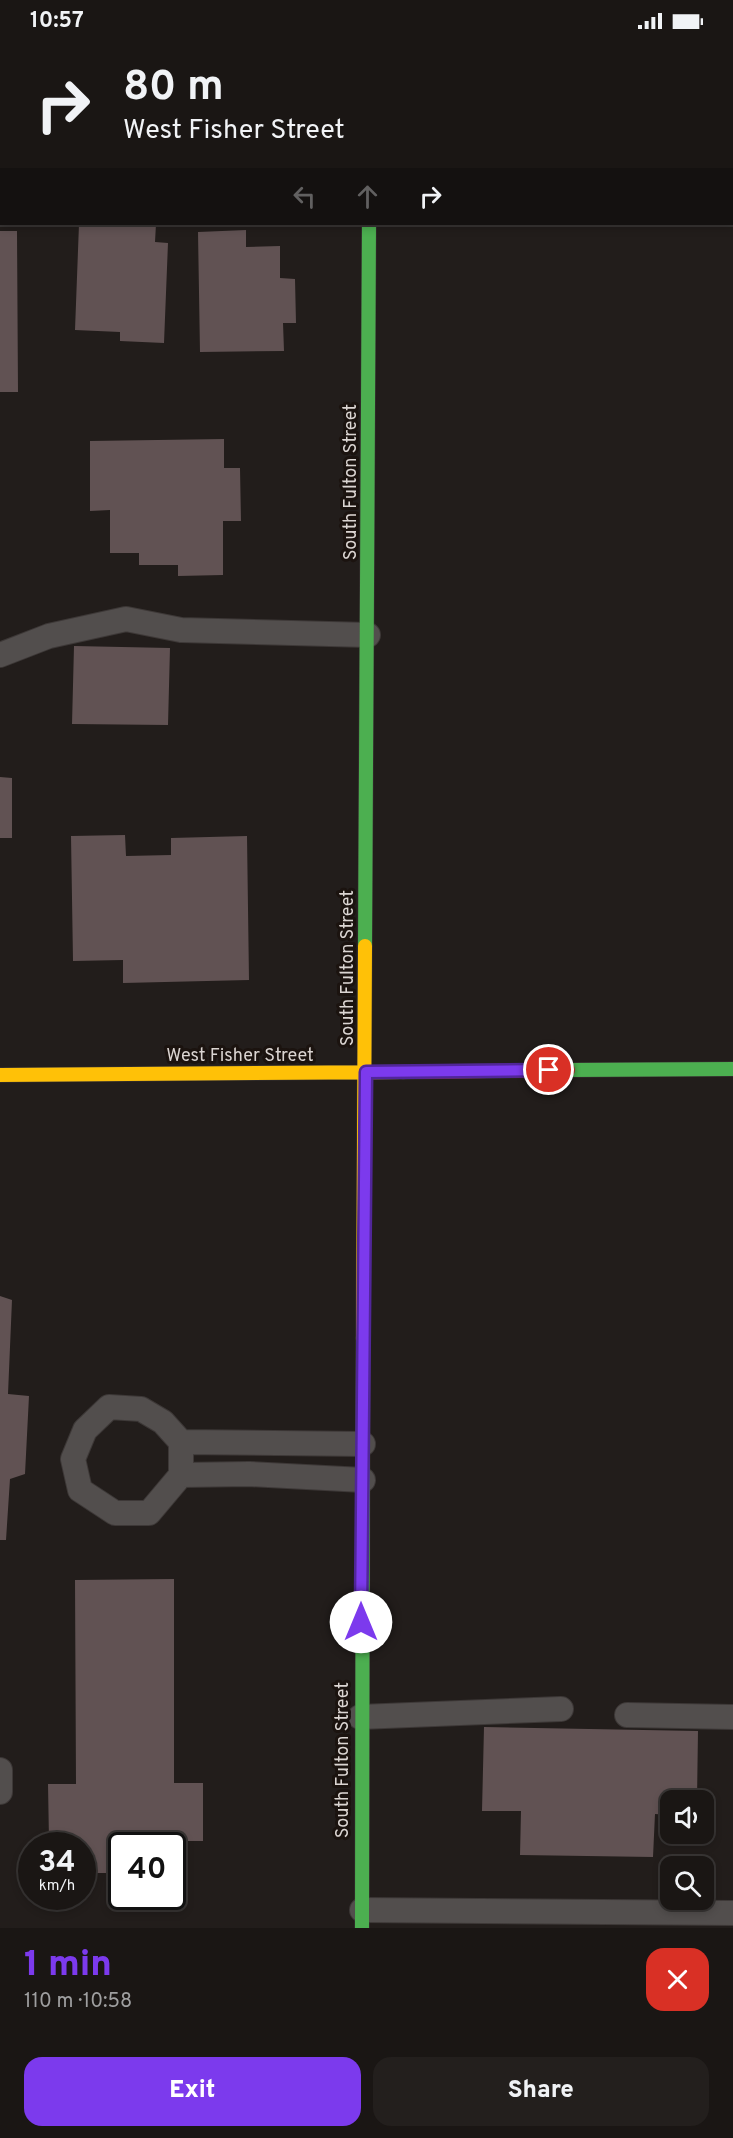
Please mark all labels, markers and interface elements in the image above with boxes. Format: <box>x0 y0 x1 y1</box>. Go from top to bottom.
text: 10:57 <box>30 8 84 35</box>
text: 80 m <box>123 62 224 115</box>
icon: right <box>24 66 102 144</box>
text: West Fisher Street <box>123 114 345 148</box>
icon: left <box>288 180 321 213</box>
icon: ahead <box>351 180 384 213</box>
icon: right <box>414 180 447 213</box>
street label: South Fulton Street <box>340 404 363 560</box>
street label: South Fulton Street <box>337 890 360 1046</box>
pin <box>523 1044 574 1095</box>
street label: West Fisher Street <box>166 1045 314 1068</box>
icon: arrive <box>532 1053 565 1086</box>
position arrow <box>329 1590 393 1654</box>
street label: South Fulton Street <box>332 1682 355 1838</box>
map controls <box>660 1790 714 1910</box>
button: sound <box>660 1790 714 1844</box>
speed limit sign: 40 <box>108 1832 186 1910</box>
text: 34 <box>38 1845 76 1882</box>
button: search <box>660 1856 714 1910</box>
text: km/h <box>39 1877 75 1896</box>
text: 1 min <box>24 1943 112 1989</box>
button: close <box>646 1948 709 2011</box>
text: 110 m · 10:58 <box>24 1989 132 2015</box>
button: Exit <box>24 2057 361 2126</box>
button: Share <box>373 2057 709 2126</box>

